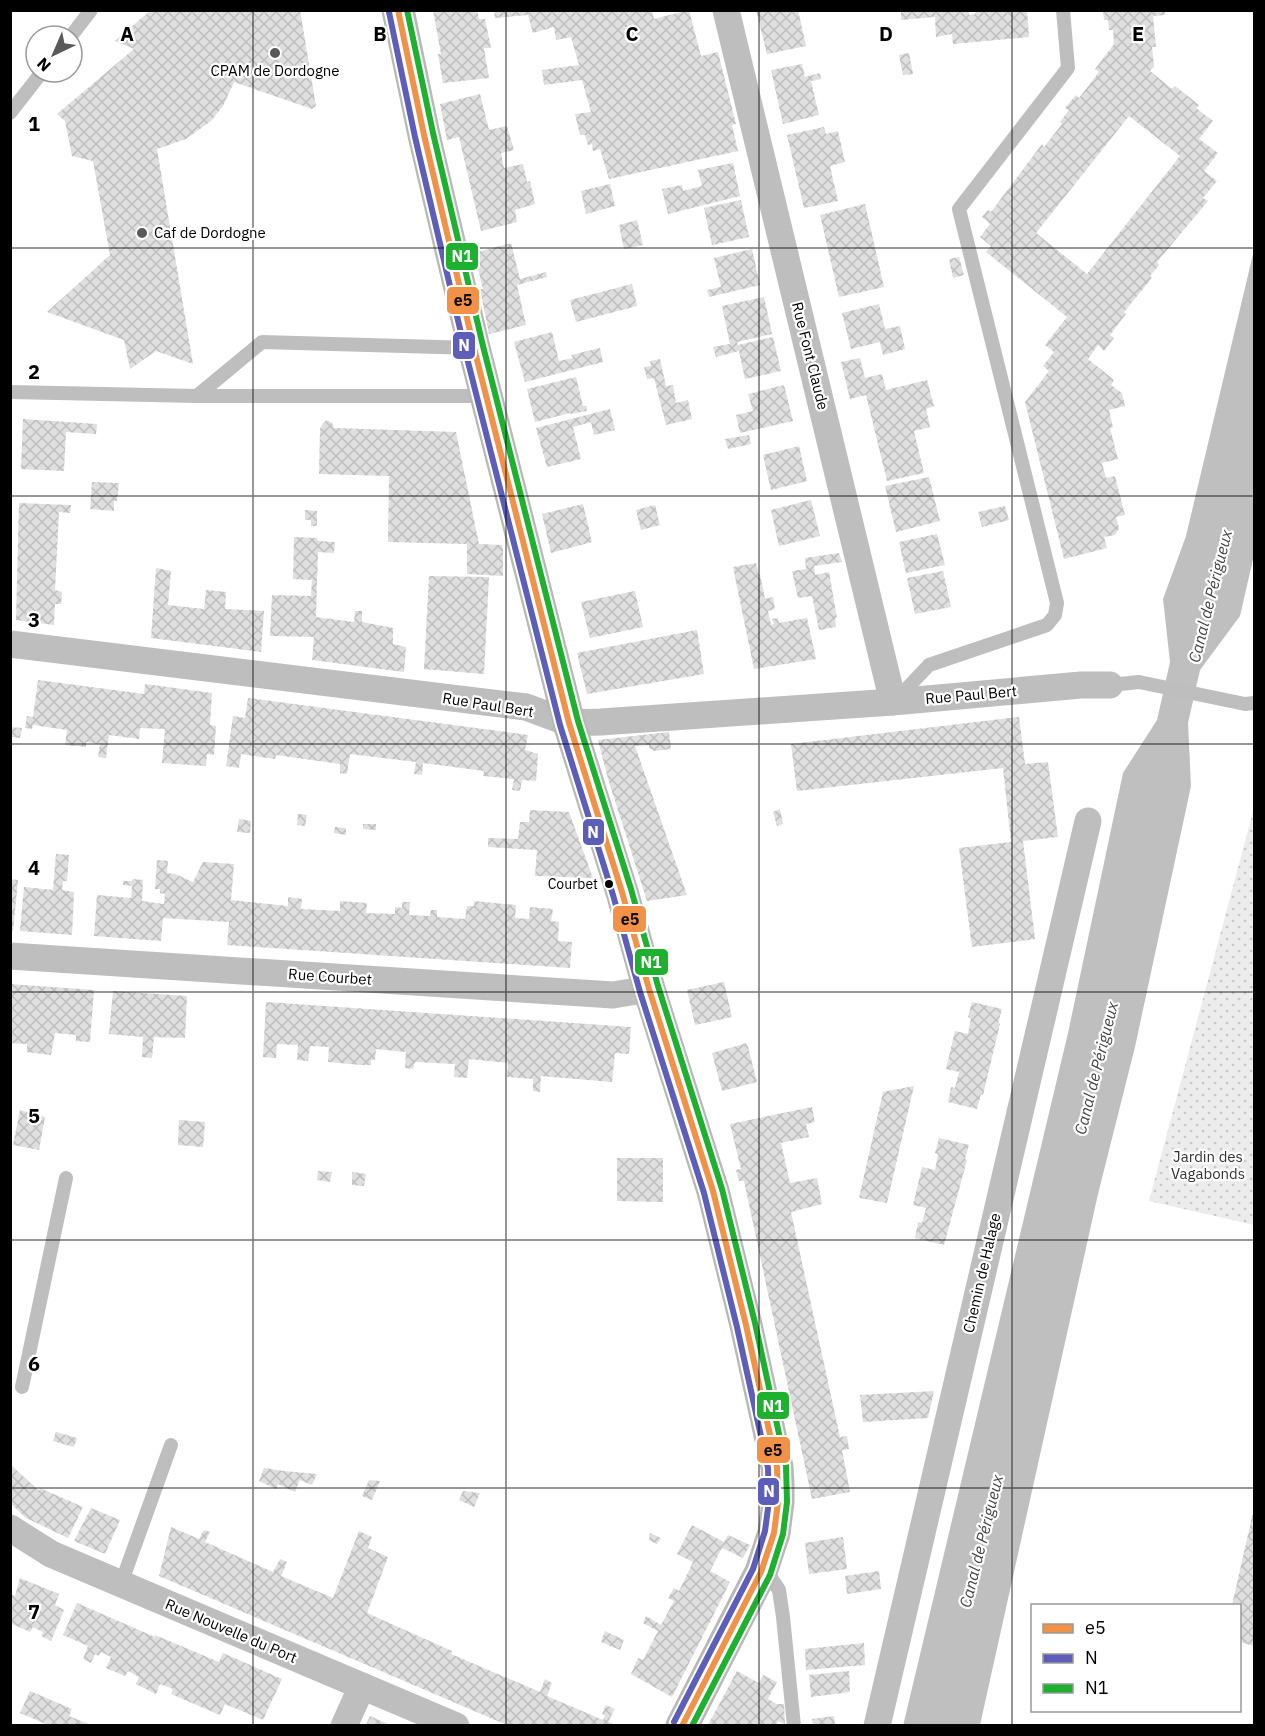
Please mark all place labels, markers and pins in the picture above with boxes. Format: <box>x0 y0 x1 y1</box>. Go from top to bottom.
marker: CPAM de Dordogne <box>268 46 282 60</box>
place label: CPAM de Dordogne <box>210 61 340 80</box>
place label: Caf de Dordogne <box>154 223 266 242</box>
marker: Caf de Dordogne <box>135 226 149 240</box>
place label: Courbet <box>548 875 598 893</box>
marker: Courbet <box>603 878 615 890</box>

